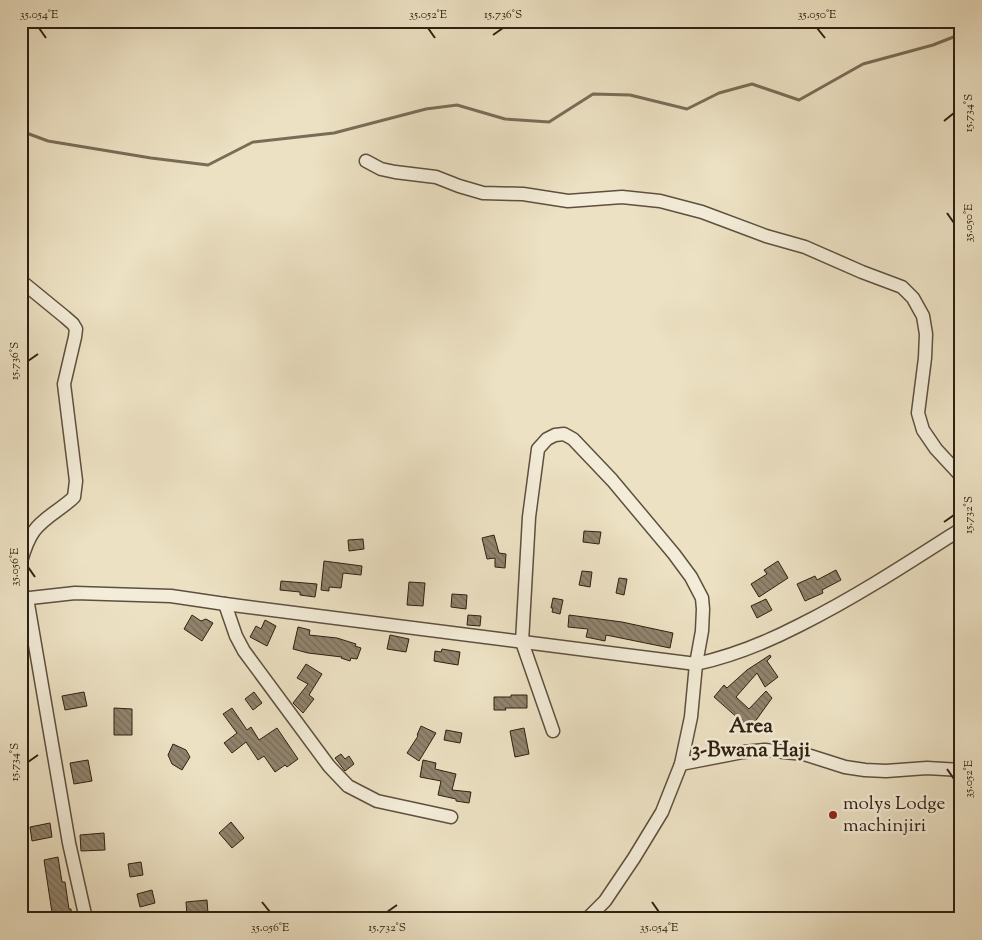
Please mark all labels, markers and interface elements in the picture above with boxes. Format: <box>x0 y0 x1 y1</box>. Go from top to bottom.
text: 35.054°E <box>20 6 59 24</box>
text: 35.052°E <box>409 6 448 24</box>
text: 15.736°S <box>484 6 522 24</box>
text: 35.050°E <box>798 6 837 24</box>
text: 15.734°S <box>960 94 978 132</box>
text: 35.050°E <box>960 203 978 242</box>
text: 15.736°S <box>6 342 24 380</box>
text: 15.732°S <box>960 496 978 534</box>
text: 35.056°E <box>6 547 24 586</box>
district label: Area 3-Bwana Haji <box>692 712 810 766</box>
text: 15.734°S <box>6 743 24 781</box>
text: 35.052°E <box>960 759 978 798</box>
place label: molys Lodge machinjiri <box>843 791 945 840</box>
marker: molys Lodge machinjiri <box>827 809 839 821</box>
text: 35.056°E <box>251 919 290 937</box>
text: 15.732°S <box>368 919 406 937</box>
text: 35.054°E <box>640 919 679 937</box>

